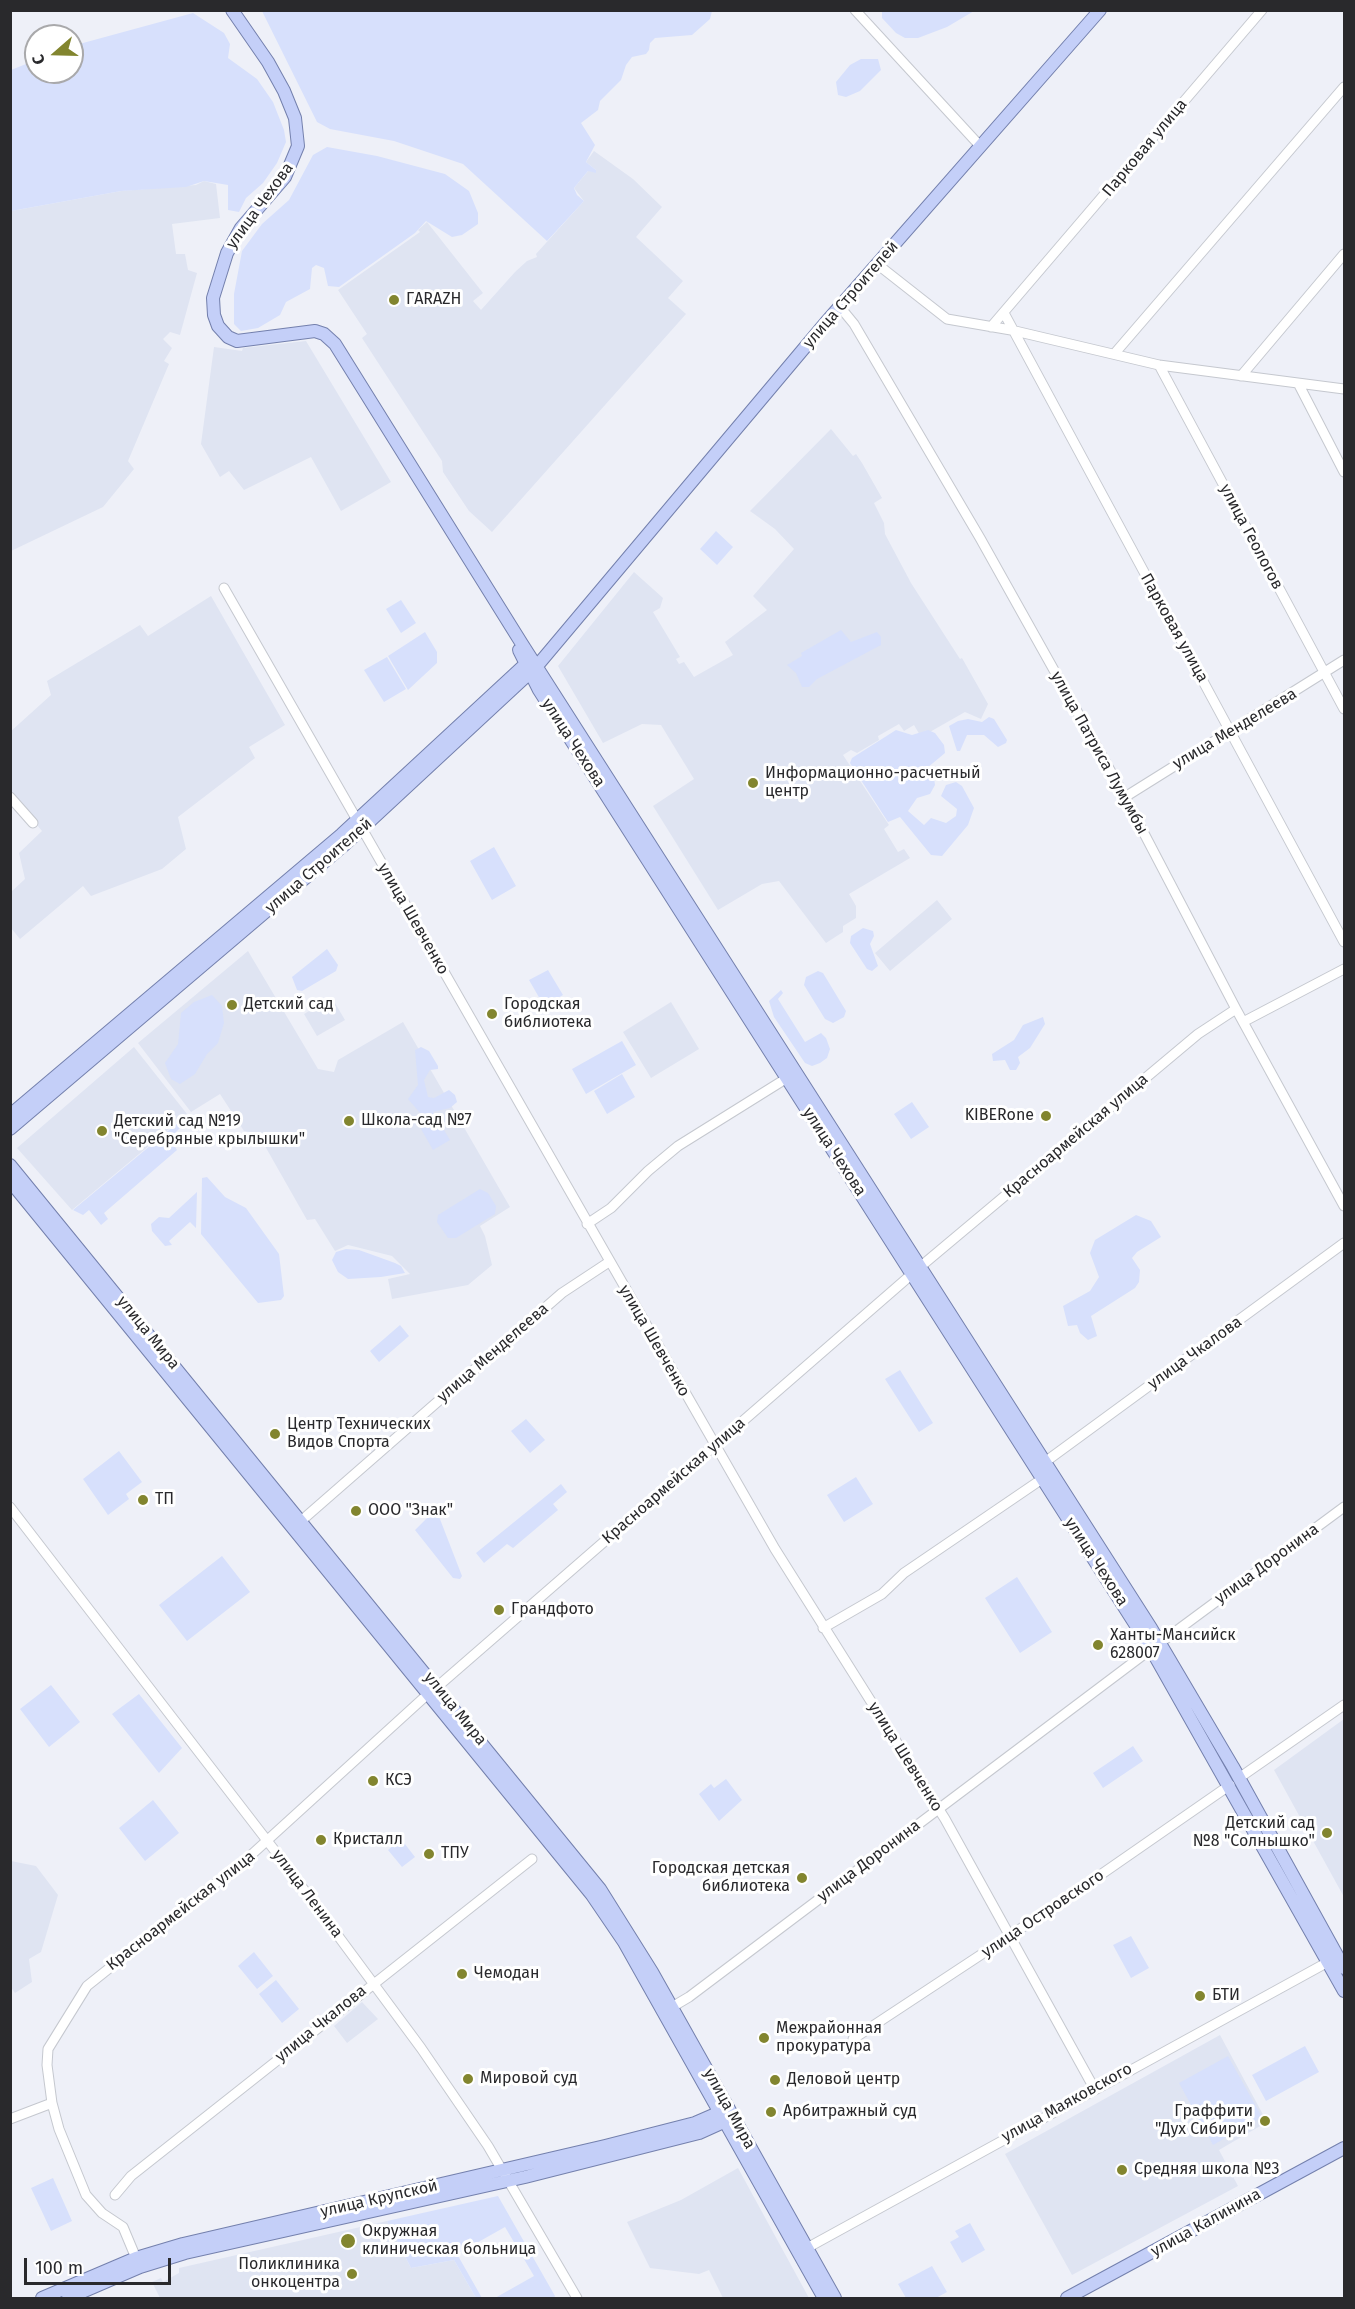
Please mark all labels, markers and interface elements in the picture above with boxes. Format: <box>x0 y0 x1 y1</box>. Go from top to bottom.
north arrow <box>24 24 84 84</box>
text: С <box>28 52 49 67</box>
street label: Парковая улица <box>1099 95 1191 201</box>
street label: улица Чехова <box>222 159 298 253</box>
street label: улица Строителей <box>799 238 903 352</box>
place label: ГARAZH <box>406 290 461 310</box>
marker: ГARAZH <box>387 293 401 307</box>
street label: улица Геологов <box>1215 481 1287 593</box>
street label: Парковая улица <box>1136 570 1212 686</box>
street label: улица Патриса Лумумбы <box>1046 668 1152 838</box>
street label: улица Менделеева <box>1170 684 1300 774</box>
street label: улица Чехова <box>537 695 609 791</box>
place label: Информационно-расчетный центр <box>765 764 981 802</box>
marker: Информационно-расчетный центр <box>746 776 760 790</box>
street label: улица Строителей <box>262 814 376 918</box>
street label: улица Шевченко <box>373 860 453 978</box>
place label: Детский сад <box>244 995 333 1015</box>
place label: Городская библиотека <box>504 995 592 1033</box>
marker: Детский сад <box>225 998 239 1012</box>
marker: Городская библиотека <box>485 1007 499 1021</box>
street label: Красноармейская улица <box>1000 1070 1152 1202</box>
street label: улица Чехова <box>798 1104 870 1200</box>
place label: KIBERone <box>965 1106 1034 1126</box>
marker: KIBERone <box>1039 1109 1053 1123</box>
place label: Школа-сад №7 <box>361 1111 472 1131</box>
place label: Детский сад №19 "Серебряные крылышки" <box>114 1112 305 1150</box>
marker: Школа-сад №7 <box>342 1114 356 1128</box>
marker: Детский сад №19 "Серебряные крылышки" <box>95 1124 109 1138</box>
street label: улица Шевченко <box>614 1282 694 1400</box>
street label: улица Мира <box>113 1292 183 1374</box>
street label: улица Менделеева <box>433 1299 553 1407</box>
street label: улица Чкалова <box>1144 1312 1246 1394</box>
street label: Красноармейская улица <box>599 1414 749 1548</box>
place label: Центр Технических Видов Спорта <box>287 1415 430 1453</box>
marker: Центр Технических Видов Спорта <box>268 1427 282 1441</box>
place label: ТП <box>155 1490 174 1510</box>
marker: ТП <box>136 1493 150 1507</box>
place label: ООО "Знак" <box>368 1501 453 1521</box>
marker: ООО "Знак" <box>349 1504 363 1518</box>
street label: улица Чехова <box>1060 1514 1132 1610</box>
street label: улица Доронина <box>1211 1520 1323 1608</box>
place label: Грандфото <box>511 1600 594 1620</box>
marker: Грандфото <box>492 1603 506 1617</box>
place label: Ханты-Мансийск 628007 <box>1110 1626 1236 1664</box>
marker: Ханты-Мансийск 628007 <box>1091 1638 1105 1652</box>
street label: улица Мира <box>420 1668 490 1750</box>
street label: улица Шевченко <box>864 1699 946 1815</box>
place label: КСЭ <box>385 1771 412 1791</box>
marker: КСЭ <box>366 1774 380 1788</box>
place label: Детский сад №8 "Солнышко" <box>1193 1814 1315 1852</box>
street label: улица Доронина <box>814 1816 924 1906</box>
marker: Детский сад №8 "Солнышко" <box>1320 1826 1334 1840</box>
place label: Кристалл <box>333 1830 403 1850</box>
marker: Кристалл <box>314 1833 328 1847</box>
place label: ТПУ <box>441 1844 469 1864</box>
street label: улица Ленина <box>268 1846 346 1942</box>
street label: Красноармейская улица <box>103 1847 259 1975</box>
marker: ТПУ <box>422 1847 436 1861</box>
place label: Городская детская библиотека <box>652 1859 790 1897</box>
street label: улица Островского <box>978 1866 1108 1962</box>
marker: Городская детская библиотека <box>795 1871 809 1885</box>
place label: Чемодан <box>474 1964 540 1984</box>
marker: Чемодан <box>455 1967 469 1981</box>
street label: улица Чкалова <box>272 1981 370 2067</box>
place label: БТИ <box>1212 1986 1240 2006</box>
marker: БТИ <box>1193 1989 1207 2003</box>
place label: Межрайонная прокуратура <box>776 2019 882 2057</box>
marker: Межрайонная прокуратура <box>757 2031 771 2045</box>
street label: улица Маяковского <box>998 2059 1136 2147</box>
street label: улица Мира <box>699 2065 759 2153</box>
place label: Мировой суд <box>480 2069 577 2089</box>
place label: Деловой центр <box>787 2070 900 2090</box>
marker: Мировой суд <box>461 2072 475 2086</box>
marker: Деловой центр <box>768 2073 782 2087</box>
place label: Арбитражный суд <box>783 2102 917 2122</box>
place label: Граффити "Дух Сибири" <box>1155 2102 1253 2140</box>
marker: Арбитражный суд <box>764 2105 778 2119</box>
marker: Граффити "Дух Сибири" <box>1258 2114 1272 2128</box>
place label: Средняя школа №3 <box>1134 2160 1279 2180</box>
marker: Средняя школа №3 <box>1115 2163 1129 2177</box>
street label: улица Крупской <box>319 2176 439 2222</box>
street label: улица Калинина <box>1148 2185 1264 2261</box>
place label: Окружная клиническая больница <box>362 2222 536 2260</box>
marker: Окружная клиническая больница <box>339 2232 357 2250</box>
scale bar <box>27 2246 174 2284</box>
place label: Поликлиника онкоцентра <box>238 2255 340 2293</box>
text: 100 m <box>35 2257 83 2279</box>
marker: Поликлиника онкоцентра <box>345 2267 359 2281</box>

